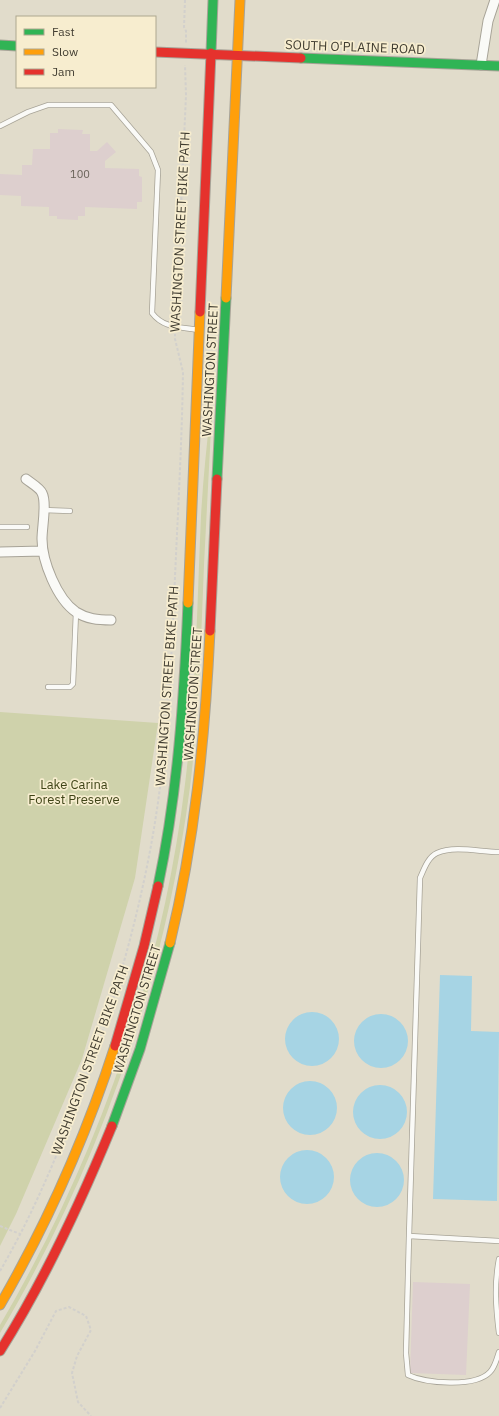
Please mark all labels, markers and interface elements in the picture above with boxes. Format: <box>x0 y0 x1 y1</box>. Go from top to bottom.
legend <box>16 16 156 88</box>
text: Fast <box>52 24 75 39</box>
street label: SOUTH O'PLAINE ROAD <box>285 36 425 58</box>
text: Slow <box>52 44 78 59</box>
text: Jam <box>52 64 75 79</box>
street label: WASHINGTON STREET BIKE PATH <box>166 131 194 333</box>
house number: 100 <box>70 167 90 181</box>
street label: WASHINGTON STREET <box>198 302 222 437</box>
street label: WASHINGTON STREET BIKE PATH <box>152 585 182 787</box>
street label: WASHINGTON STREET <box>180 626 206 761</box>
park label: Lake Carina Forest Preserve <box>28 776 120 808</box>
street label: WASHINGTON STREET <box>109 942 165 1076</box>
street label: WASHINGTON STREET BIKE PATH <box>48 963 132 1157</box>

